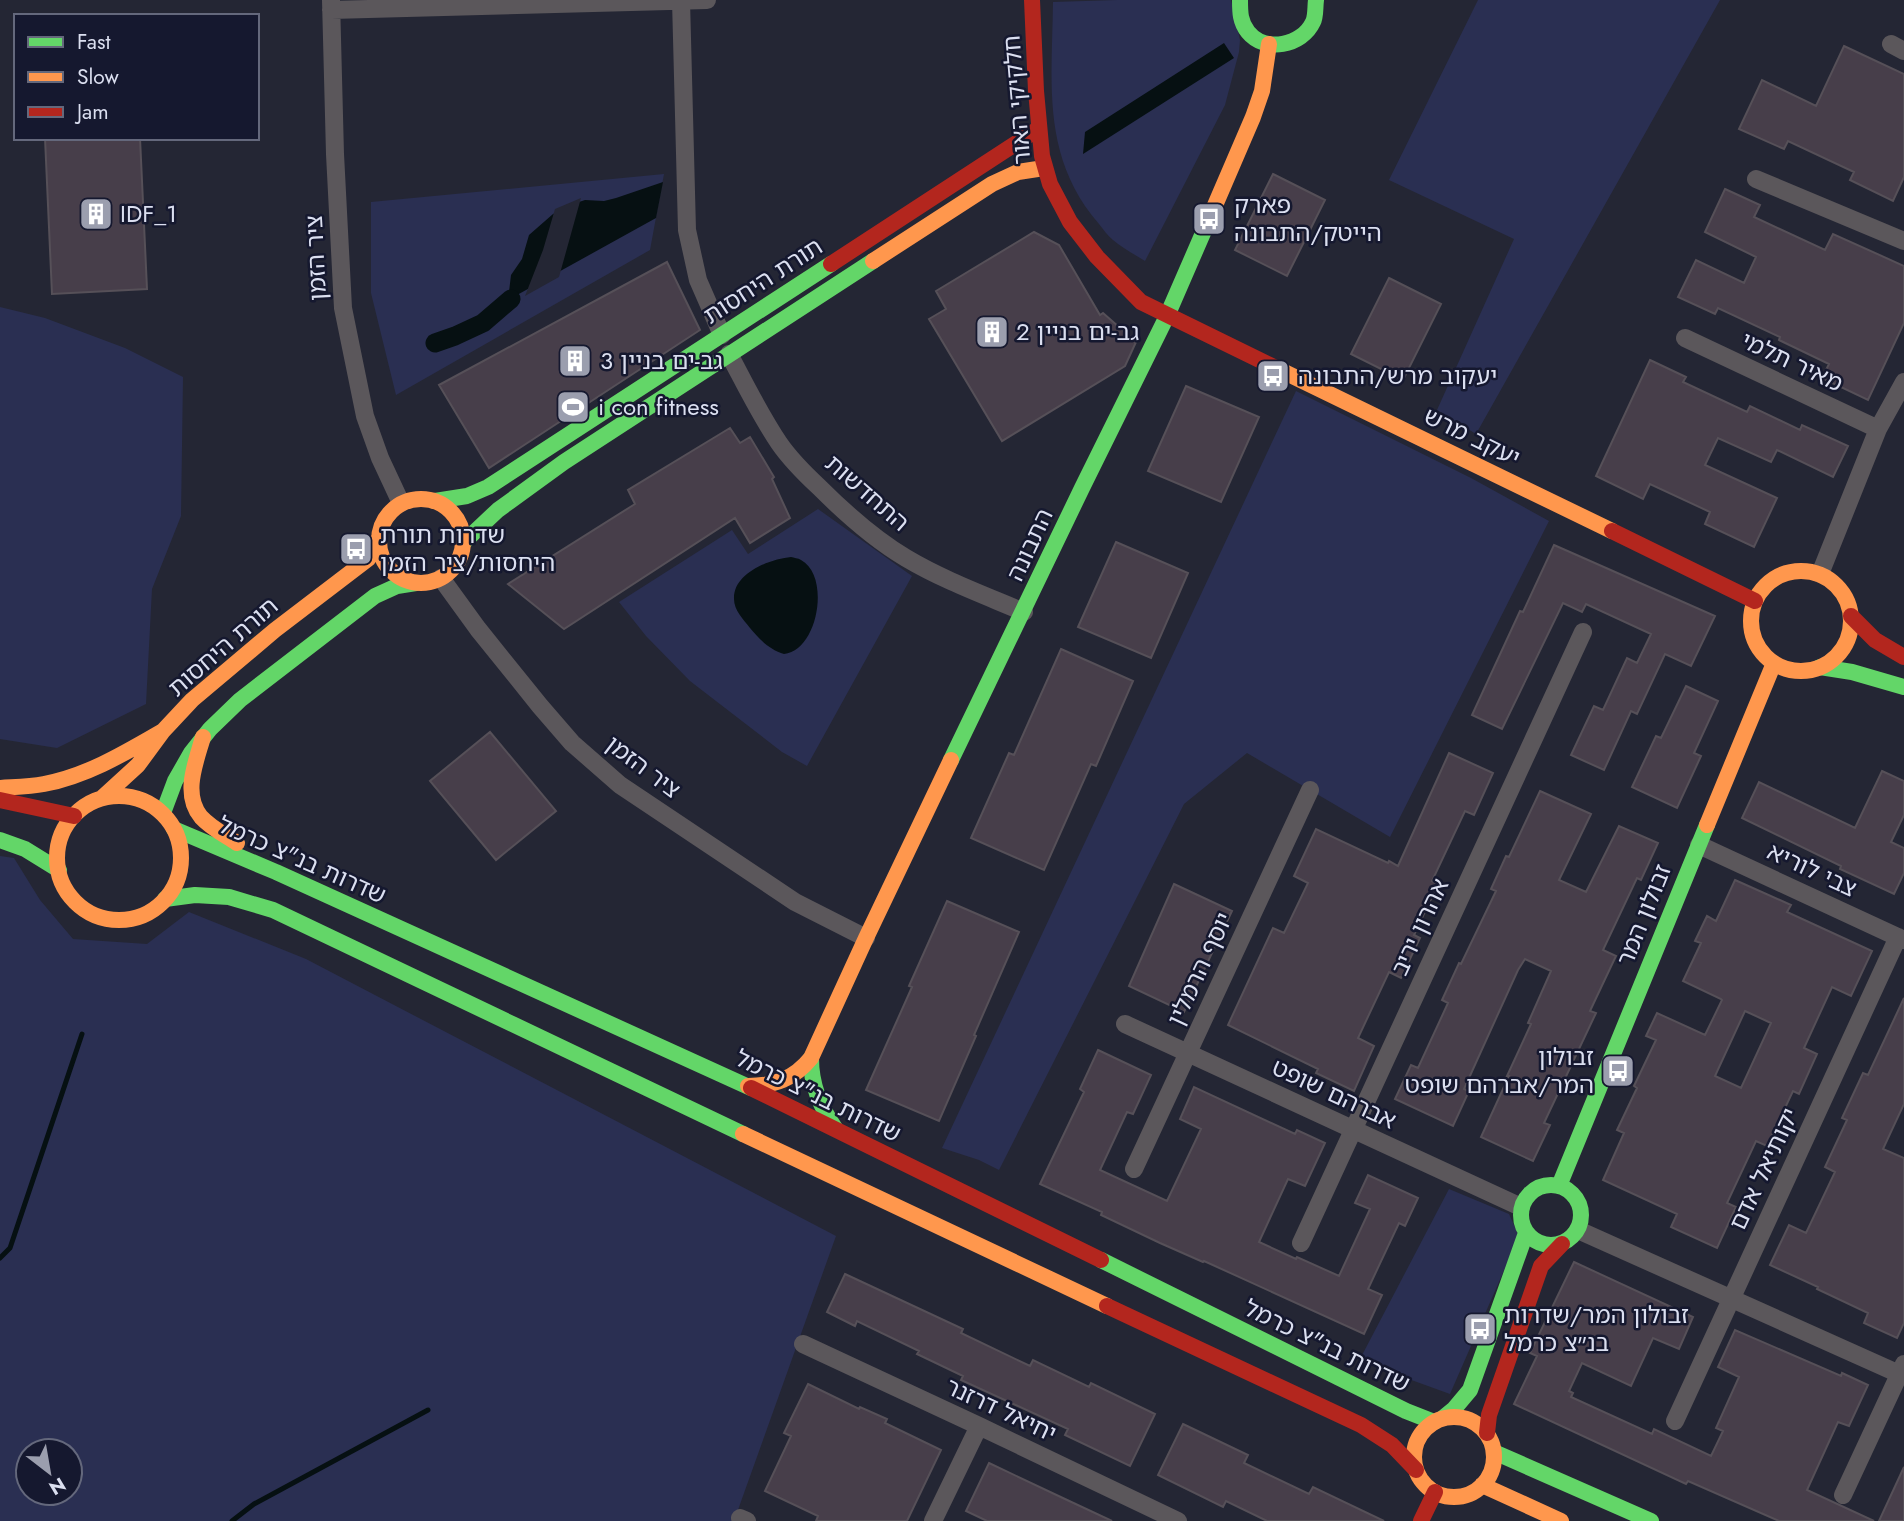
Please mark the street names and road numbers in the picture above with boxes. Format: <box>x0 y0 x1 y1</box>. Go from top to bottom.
street label: חלקיקי האור <box>993 34 1040 166</box>
street label: ציר הזמן <box>296 214 335 302</box>
street label: תורת היחסות <box>696 229 829 332</box>
street label: מאיר תלמי <box>1736 323 1849 400</box>
street label: יעקב מרש <box>1418 398 1526 475</box>
street label: התחדשות <box>818 446 917 539</box>
street label: התבונה <box>998 503 1062 587</box>
street label: תורת היחסות <box>160 589 285 704</box>
street label: ציר הזמן <box>598 727 688 806</box>
street label: שדרות בנ"צ כרמל <box>213 807 392 912</box>
street label: צבי לוריא <box>1762 834 1863 905</box>
street label: זבולון המר <box>1607 859 1680 971</box>
street label: אהרון יריב <box>1382 872 1457 981</box>
street label: יוסף הרמלין <box>1158 906 1241 1031</box>
street label: שדרות בנ"צ כרמל <box>729 1040 907 1151</box>
street label: אברהם שופט <box>1266 1049 1402 1138</box>
street label: יקותיאל אדם <box>1720 1102 1807 1236</box>
street label: שדרות בנ"צ כרמל <box>1238 1290 1416 1401</box>
street label: יחיאל דרזנר <box>940 1369 1062 1451</box>

